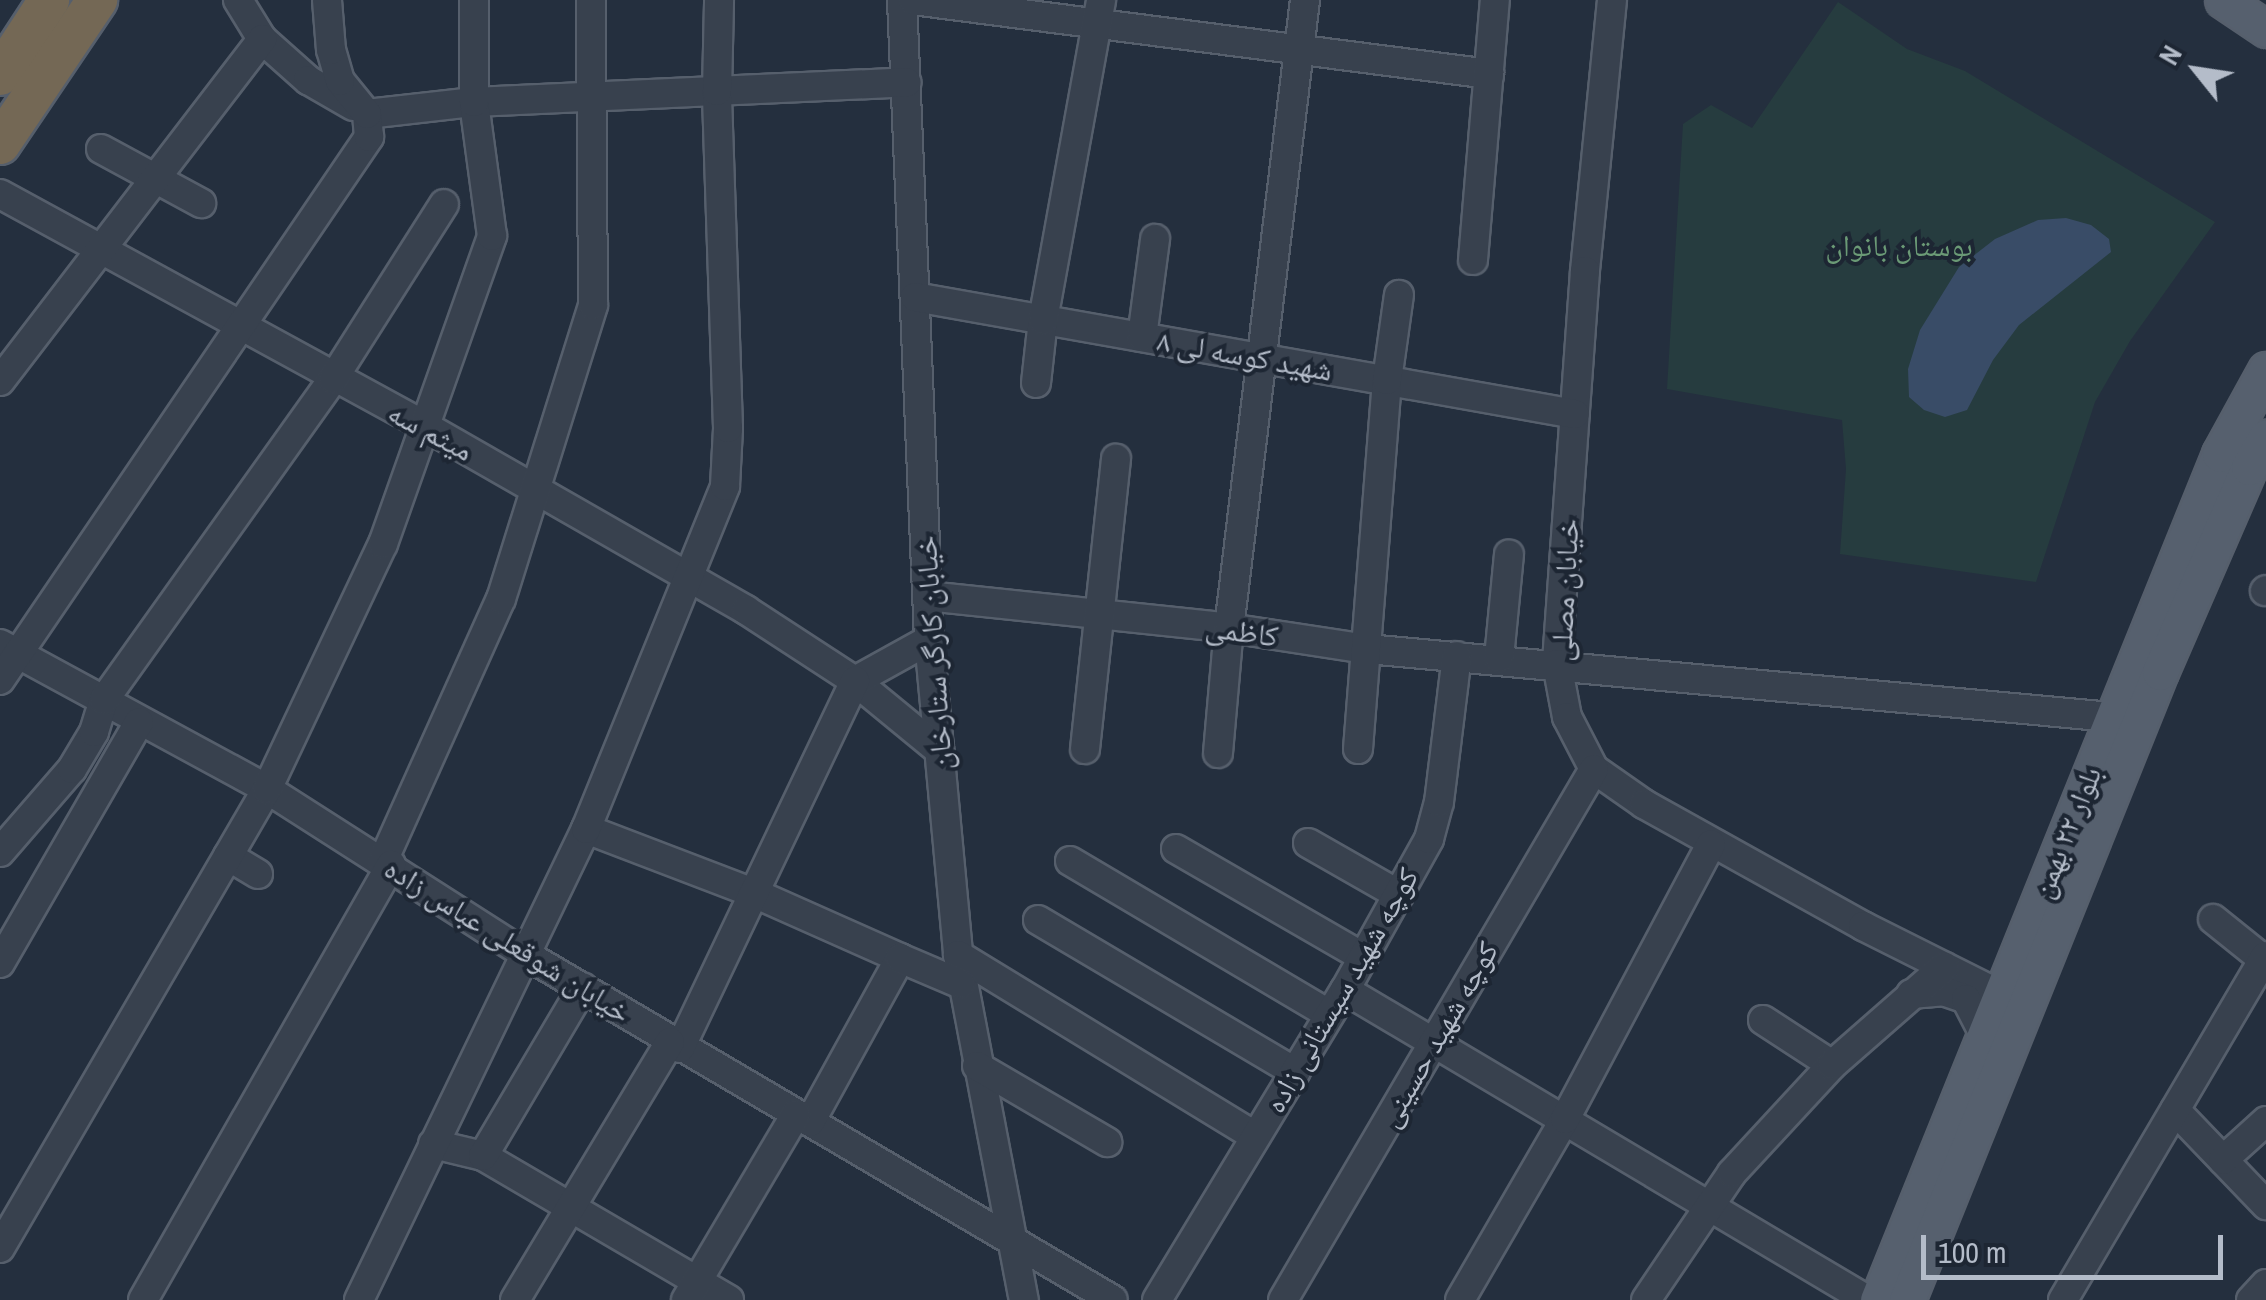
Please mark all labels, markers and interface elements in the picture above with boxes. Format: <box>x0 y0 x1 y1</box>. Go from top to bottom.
north arrow <box>2146 20 2246 120</box>
text: N <box>2149 38 2191 72</box>
park label: بوستان بانوان <box>1825 227 1973 263</box>
street label: شهید کوسه لی ۸ <box>1155 322 1335 388</box>
street label: میثم سه <box>382 394 480 468</box>
street label: خیابان مصلی <box>1542 518 1586 662</box>
street label: خیابان کارگر ستارخان <box>907 535 959 771</box>
street label: کاظمی <box>1203 608 1281 654</box>
street label: بلوار ۲۲ بهمن <box>2023 761 2109 903</box>
street label: خیابان شوقعلی عباس زاده <box>378 850 638 1030</box>
street label: کوچه شهید سیستانی زاده <box>1256 861 1426 1119</box>
street label: کوچه شهید حسینی <box>1370 935 1506 1133</box>
scale bar <box>1926 1215 2228 1277</box>
text: 100 m <box>1938 1232 2006 1272</box>

